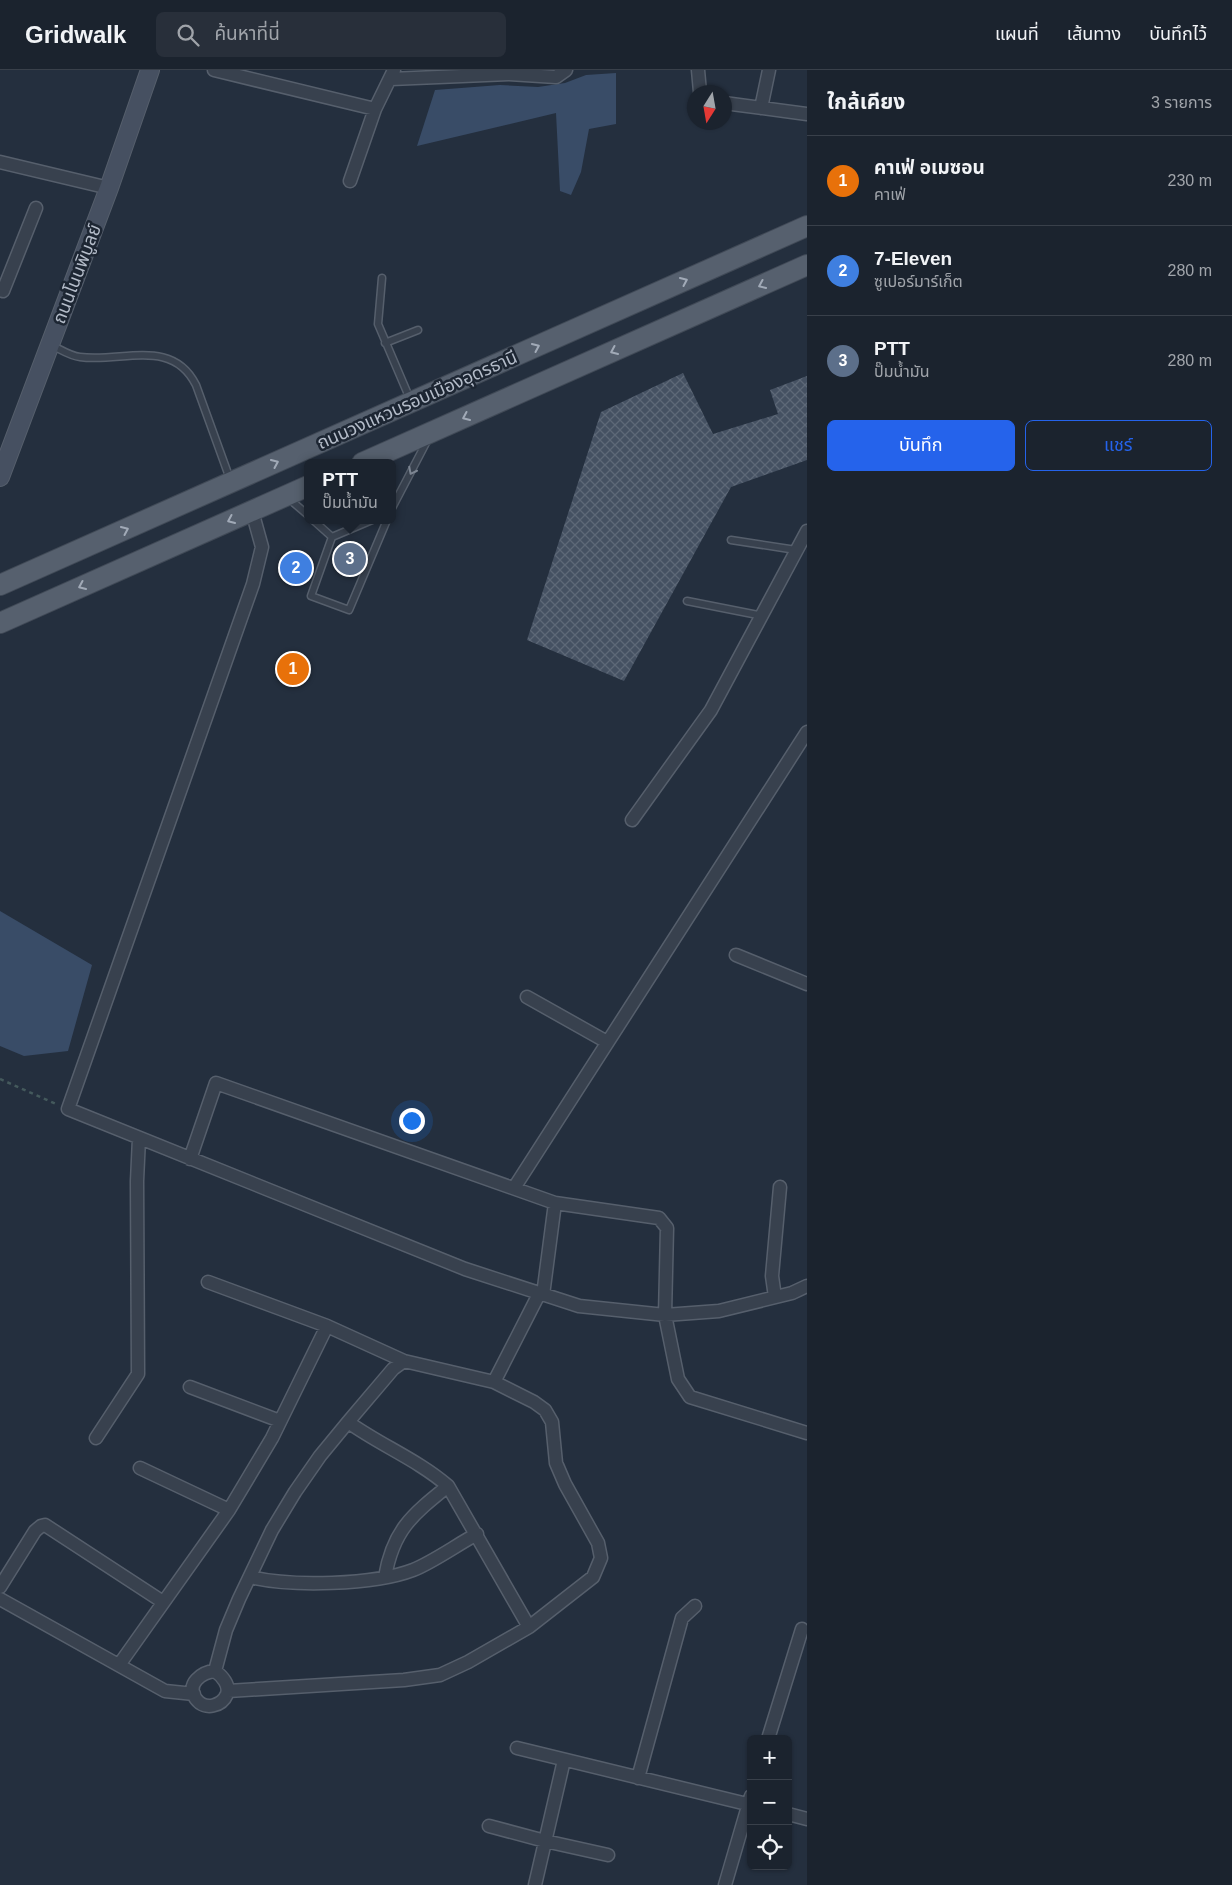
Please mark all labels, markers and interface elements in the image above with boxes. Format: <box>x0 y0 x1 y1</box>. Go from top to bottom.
search box <box>156 12 506 57</box>
text: Gridwalk <box>25 21 126 48</box>
icon: search <box>174 21 202 49</box>
text: ค้นหาที่นี่ <box>214 23 280 44</box>
text: แผนที่ <box>995 24 1039 44</box>
text: เส้นทาง <box>1067 24 1121 44</box>
text: บันทึกไว้ <box>1149 24 1207 44</box>
north arrow <box>687 85 732 130</box>
text: ใกล้เคียง <box>827 90 905 113</box>
text: 3 รายการ <box>1151 94 1212 111</box>
text: คาเฟ่ อเมซอน <box>874 157 985 178</box>
text: 1 <box>839 172 847 189</box>
text: 230 m <box>1168 172 1212 189</box>
text: คาเฟ่ <box>874 186 906 203</box>
street label: ถนนโนนพิบูลย์ <box>49 221 107 327</box>
text: 7-Eleven <box>874 248 952 269</box>
text: 2 <box>839 262 847 279</box>
text: 280 m <box>1168 262 1212 279</box>
text: ซูเปอร์มาร์เก็ต <box>874 273 963 290</box>
one-way arrow <box>679 277 688 288</box>
one-way arrow <box>758 278 767 289</box>
text: PTT <box>874 338 910 359</box>
one-way arrow <box>531 343 540 354</box>
one-way arrow <box>610 344 619 355</box>
street label: ถนนวงแหวนรอบเมืองอุดรธานี <box>314 347 521 454</box>
text: 3 <box>839 352 847 369</box>
text: 280 m <box>1168 352 1212 369</box>
text: ปั๊มน้ำมัน <box>874 363 929 380</box>
one-way arrow <box>462 411 471 422</box>
button: บันทึก <box>827 420 1015 471</box>
button: แชร์ <box>1025 420 1212 471</box>
one-way arrow <box>270 459 279 470</box>
popup <box>304 459 396 524</box>
one-way arrow <box>408 465 418 474</box>
text: PTT <box>322 469 358 490</box>
text: ปั๊มน้ำมัน <box>322 494 378 511</box>
one-way arrow <box>227 514 236 524</box>
one-way arrow <box>120 526 129 536</box>
pin: 3 <box>334 540 366 578</box>
pin: 2 <box>280 549 312 587</box>
one-way arrow <box>78 580 87 590</box>
pin: 1 <box>277 650 309 688</box>
your location <box>399 1108 425 1134</box>
map controls <box>747 1735 792 1870</box>
button: + <box>747 1735 792 1780</box>
button: − <box>747 1780 792 1825</box>
button: locate <box>747 1825 792 1870</box>

